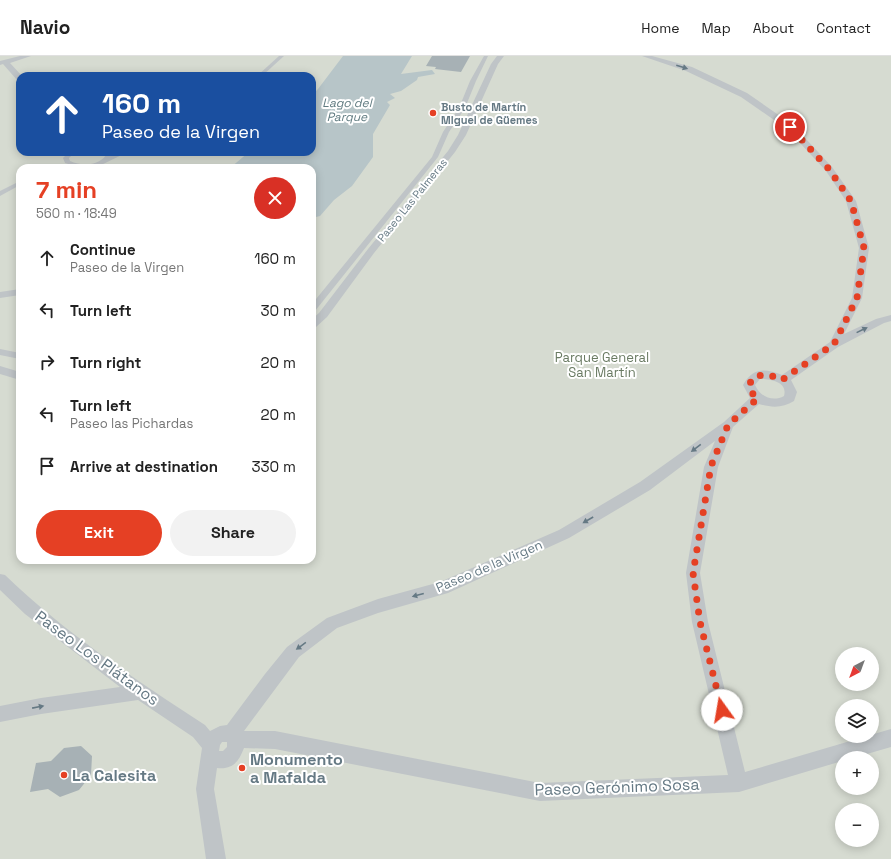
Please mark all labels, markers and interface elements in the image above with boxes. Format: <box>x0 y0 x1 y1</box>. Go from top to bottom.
text: Navio <box>20 15 70 40</box>
text: Home <box>641 19 679 37</box>
text: Map <box>701 19 731 37</box>
text: About <box>753 19 794 37</box>
text: Contact <box>816 19 871 37</box>
one-way arrow <box>677 64 689 70</box>
text: 160 m <box>102 85 181 121</box>
icon: ahead <box>36 88 88 140</box>
water label: Lago del Parque <box>322 95 374 125</box>
place label: Busto de Martín Miguel de Güemes <box>441 100 538 127</box>
marker: Busto de Martín Miguel de Güemes <box>428 108 438 118</box>
pin <box>773 110 807 144</box>
icon: arrive <box>779 116 801 138</box>
text: Paseo de la Virgen <box>102 120 260 143</box>
street label: Paseo Las Palmeras <box>374 155 450 244</box>
text: 7 min <box>36 174 97 205</box>
button: close <box>254 177 296 219</box>
text: 560 m · 18:49 <box>36 205 117 222</box>
text: Continue <box>70 240 136 259</box>
icon: ahead <box>36 247 58 269</box>
text: 160 m <box>254 249 296 268</box>
text: Paseo de la Virgen <box>70 259 184 276</box>
icon: left <box>36 299 58 321</box>
text: Turn left <box>70 301 132 320</box>
text: 30 m <box>261 301 296 320</box>
one-way arrow <box>856 327 868 333</box>
park label: Parque General San Martín <box>555 349 649 381</box>
icon: right <box>36 351 58 373</box>
text: Turn right <box>70 353 141 372</box>
text: 20 m <box>261 353 296 372</box>
text: Turn left <box>70 396 132 415</box>
icon: left <box>36 403 58 425</box>
text: 20 m <box>261 405 296 424</box>
text: Paseo las Pichardas <box>70 415 193 432</box>
one-way arrow <box>691 444 702 452</box>
icon: arrive <box>36 455 58 477</box>
text: Arrive at destination <box>70 457 218 476</box>
text: 330 m <box>252 457 296 476</box>
button: Exit <box>36 510 162 556</box>
button: Share <box>170 510 296 556</box>
one-way arrow <box>582 516 594 523</box>
street label: Paseo de la Virgen <box>433 536 545 596</box>
one-way arrow <box>412 592 424 598</box>
street label: Paseo Los Plátanos <box>31 606 163 710</box>
one-way arrow <box>295 642 306 650</box>
north arrow <box>835 647 879 691</box>
map controls <box>835 647 879 847</box>
position arrow <box>701 689 743 731</box>
button: layers <box>835 699 879 743</box>
one-way arrow <box>32 703 44 709</box>
place label: Monumento a Mafalda <box>250 749 343 788</box>
button: + <box>835 751 879 795</box>
marker: Monumento a Mafalda <box>237 763 247 773</box>
place label: La Calesita <box>72 765 156 786</box>
marker: La Calesita <box>59 770 69 780</box>
street label: Paseo Gerónimo Sosa <box>534 774 700 800</box>
button: − <box>835 803 879 847</box>

